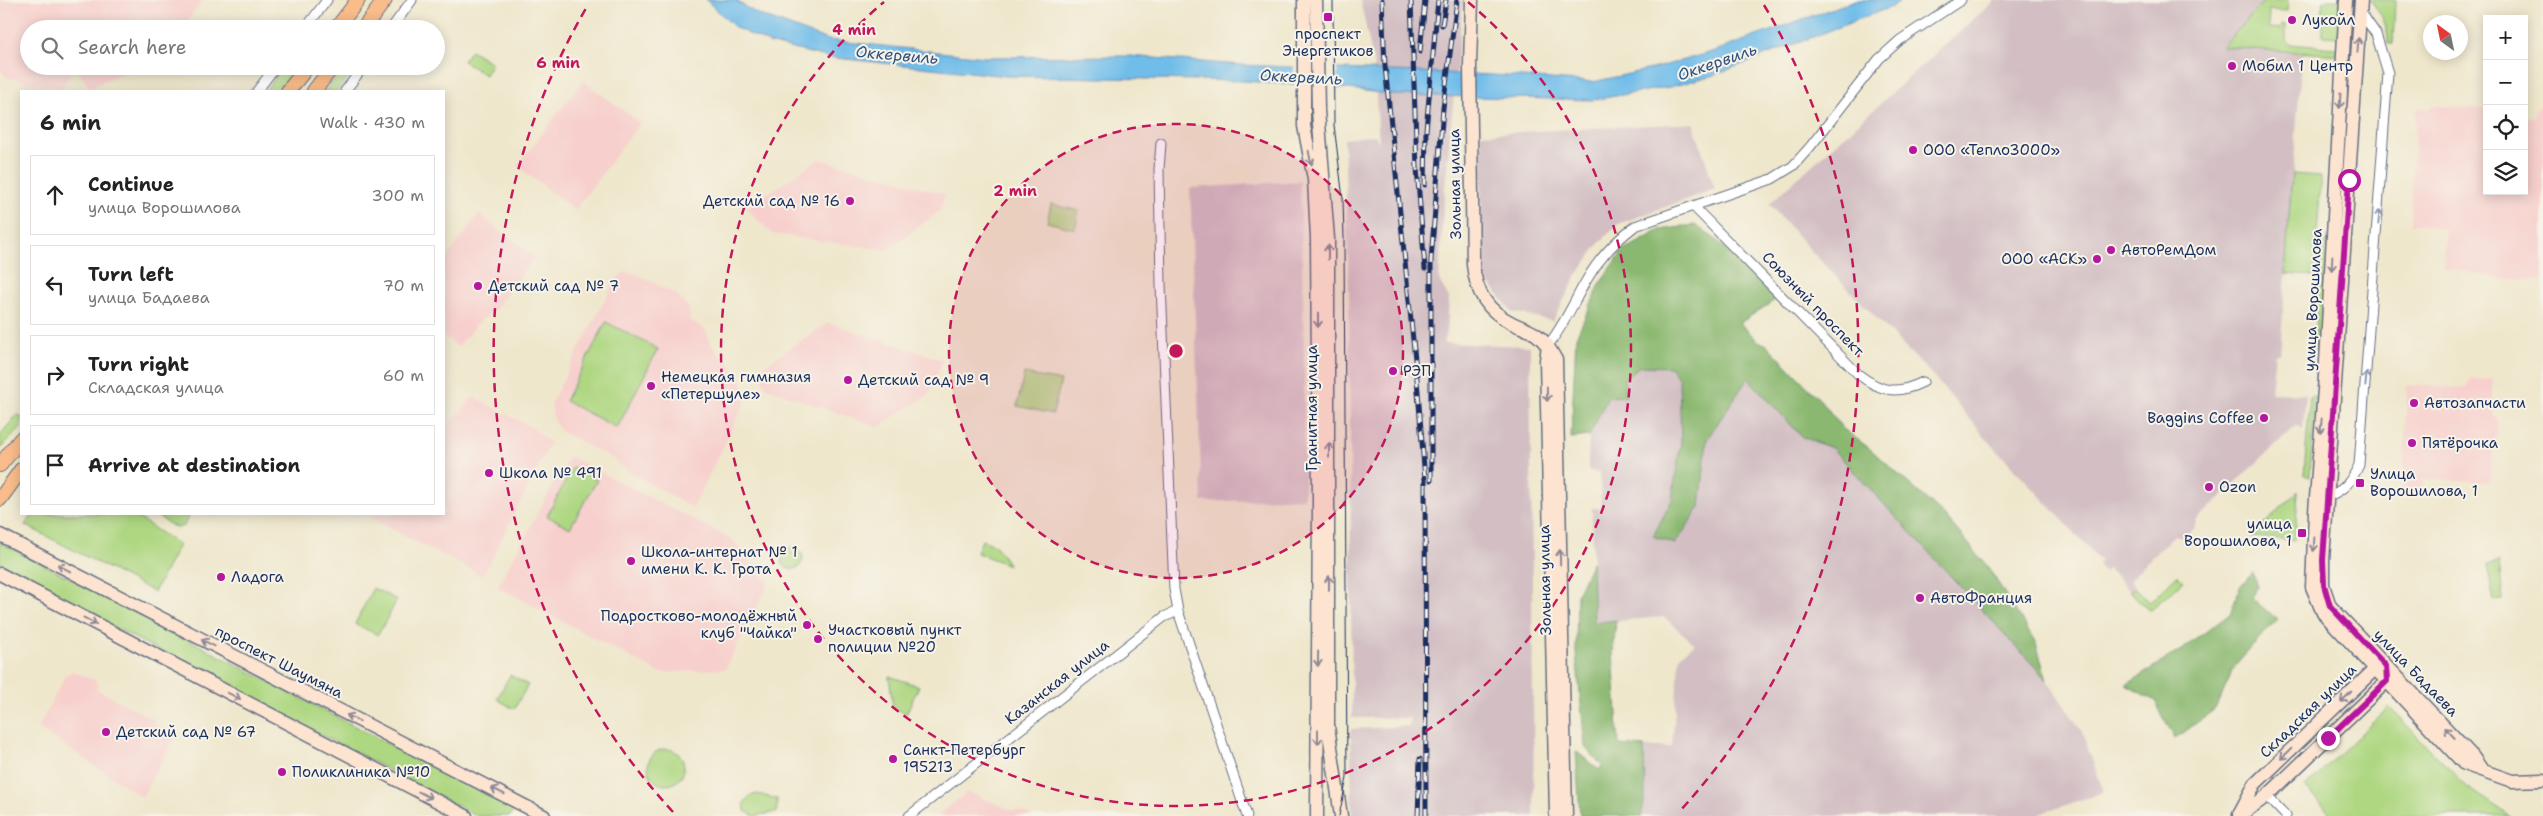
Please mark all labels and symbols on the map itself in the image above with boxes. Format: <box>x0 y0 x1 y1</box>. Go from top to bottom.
place label: Лукойл <box>2302 10 2356 30</box>
marker: проспект Энергетиков <box>1322 11 1334 23</box>
marker: Лукойл <box>2286 14 2298 26</box>
north arrow <box>2423 15 2468 60</box>
text: 4 min <box>832 20 876 40</box>
place label: проспект Энергетиков <box>1283 24 1374 61</box>
one-way arrow <box>2353 38 2363 54</box>
water label: Оккервиль <box>1674 39 1760 85</box>
water label: Оккервиль <box>855 41 939 69</box>
text: 6 min <box>536 53 580 73</box>
place label: Мобил 1 Центр <box>2242 56 2353 76</box>
marker: Мобил 1 Центр <box>2226 60 2238 72</box>
water label: Оккервиль <box>1259 64 1343 90</box>
one-way arrow <box>2336 93 2345 109</box>
street label: Зольная улица <box>1444 128 1466 239</box>
place label: ООО «Тепло3000» <box>1923 140 2060 160</box>
marker: ООО «Тепло3000» <box>1907 144 1919 156</box>
one-way arrow <box>1306 150 1315 166</box>
route start <box>2338 169 2361 192</box>
text: 2 min <box>993 181 1037 201</box>
place label: Детский сад № 16 <box>703 191 840 211</box>
marker: Детский сад № 16 <box>844 195 856 207</box>
one-way arrow <box>2374 209 2383 225</box>
street label: улица Ворошилова <box>2299 227 2327 372</box>
place label: АвтоРемДом <box>2121 240 2216 260</box>
marker: АвтоРемДом <box>2105 244 2117 256</box>
one-way arrow <box>1323 245 1333 261</box>
street label: Союзный проспект <box>1758 247 1869 361</box>
place label: ООО «АСК» <box>2001 249 2087 269</box>
marker: ООО «АСК» <box>2091 253 2103 265</box>
one-way arrow <box>2327 255 2336 271</box>
place label: Детский сад № 7 <box>488 276 619 296</box>
marker: Детский сад № 7 <box>472 280 484 292</box>
one-way arrow <box>1313 312 1323 328</box>
centre of rings <box>1167 342 1185 360</box>
street label: Гранитная улица <box>1302 344 1322 471</box>
place label: РЭП <box>1403 361 1431 381</box>
marker: РЭП <box>1387 365 1399 377</box>
place label: Немецкая гимназия «Петершуле» <box>661 367 811 404</box>
place label: Детский сад № 9 <box>858 370 989 390</box>
one-way arrow <box>2361 371 2370 387</box>
marker: Детский сад № 9 <box>842 374 854 386</box>
marker: Немецкая гимназия «Петершуле» <box>645 380 657 392</box>
one-way arrow <box>1542 386 1552 402</box>
place label: Автозапчасти <box>2424 393 2526 413</box>
marker: Автозапчасти <box>2408 397 2420 409</box>
place label: Baggins Coffee <box>2147 408 2254 428</box>
marker: Baggins Coffee <box>2258 412 2270 424</box>
one-way arrow <box>2316 417 2326 433</box>
place label: Пятёрочка <box>2422 433 2499 453</box>
marker: Пятёрочка <box>2406 437 2418 449</box>
one-way arrow <box>1324 442 1334 458</box>
place label: Школа № 491 <box>499 463 602 483</box>
place label: Улица Ворошилова, 1 <box>2370 464 2478 501</box>
marker: Школа № 491 <box>483 467 495 479</box>
place label: Ozon <box>2219 477 2256 497</box>
marker: Улица Ворошилова, 1 <box>2354 477 2366 489</box>
marker: Ozon <box>2203 481 2215 493</box>
place label: улица Ворошилова, 1 <box>2184 514 2293 551</box>
street label: Зольная улица <box>1534 524 1556 635</box>
marker: улица Ворошилова, 1 <box>2296 527 2308 539</box>
one-way arrow <box>2309 535 2318 551</box>
place label: Школа-интернат № 1 имени К. К. Грота <box>641 542 798 579</box>
one-way arrow <box>1556 550 1565 566</box>
marker: Школа-интернат № 1 имени К. К. Грота <box>625 555 637 567</box>
one-way arrow <box>57 563 72 572</box>
place label: Ладога <box>231 567 284 587</box>
marker: Ладога <box>215 571 227 583</box>
one-way arrow <box>1324 575 1334 591</box>
place label: АвтоФранция <box>1930 588 2032 608</box>
marker: АвтоФранция <box>1914 592 1926 604</box>
place label: Подростково-молодёжный клуб "Чайка" <box>601 606 797 643</box>
one-way arrow <box>82 616 97 626</box>
marker: Подростково-молодёжный клуб "Чайка" <box>801 619 813 631</box>
place label: Участковый пункт полиции №20 <box>828 620 962 657</box>
street label: проспект Шаумяна <box>212 621 347 703</box>
street label: улица Бадаева <box>2369 625 2463 721</box>
marker: Участковый пункт полиции №20 <box>812 633 824 645</box>
street label: Казанская улица <box>1001 635 1114 729</box>
one-way arrow <box>201 638 216 647</box>
one-way arrow <box>1313 650 1323 667</box>
street label: Складская улица <box>2255 659 2361 762</box>
one-way arrow <box>2339 691 2352 703</box>
one-way arrow <box>226 692 241 701</box>
one-way arrow <box>345 713 360 723</box>
place label: Детский сад № 67 <box>116 722 256 742</box>
marker: Детский сад № 67 <box>100 726 112 738</box>
route end <box>2317 727 2340 750</box>
one-way arrow <box>2444 727 2456 740</box>
one-way arrow <box>1313 728 1323 744</box>
place label: Санкт-Петербург 195213 <box>903 740 1026 777</box>
one-way arrow <box>2279 748 2292 760</box>
marker: Санкт-Петербург 195213 <box>887 753 899 765</box>
place label: Поликлиника №10 <box>292 762 430 782</box>
marker: Поликлиника №10 <box>276 766 288 778</box>
one-way arrow <box>490 786 505 796</box>
one-way arrow <box>417 791 432 800</box>

